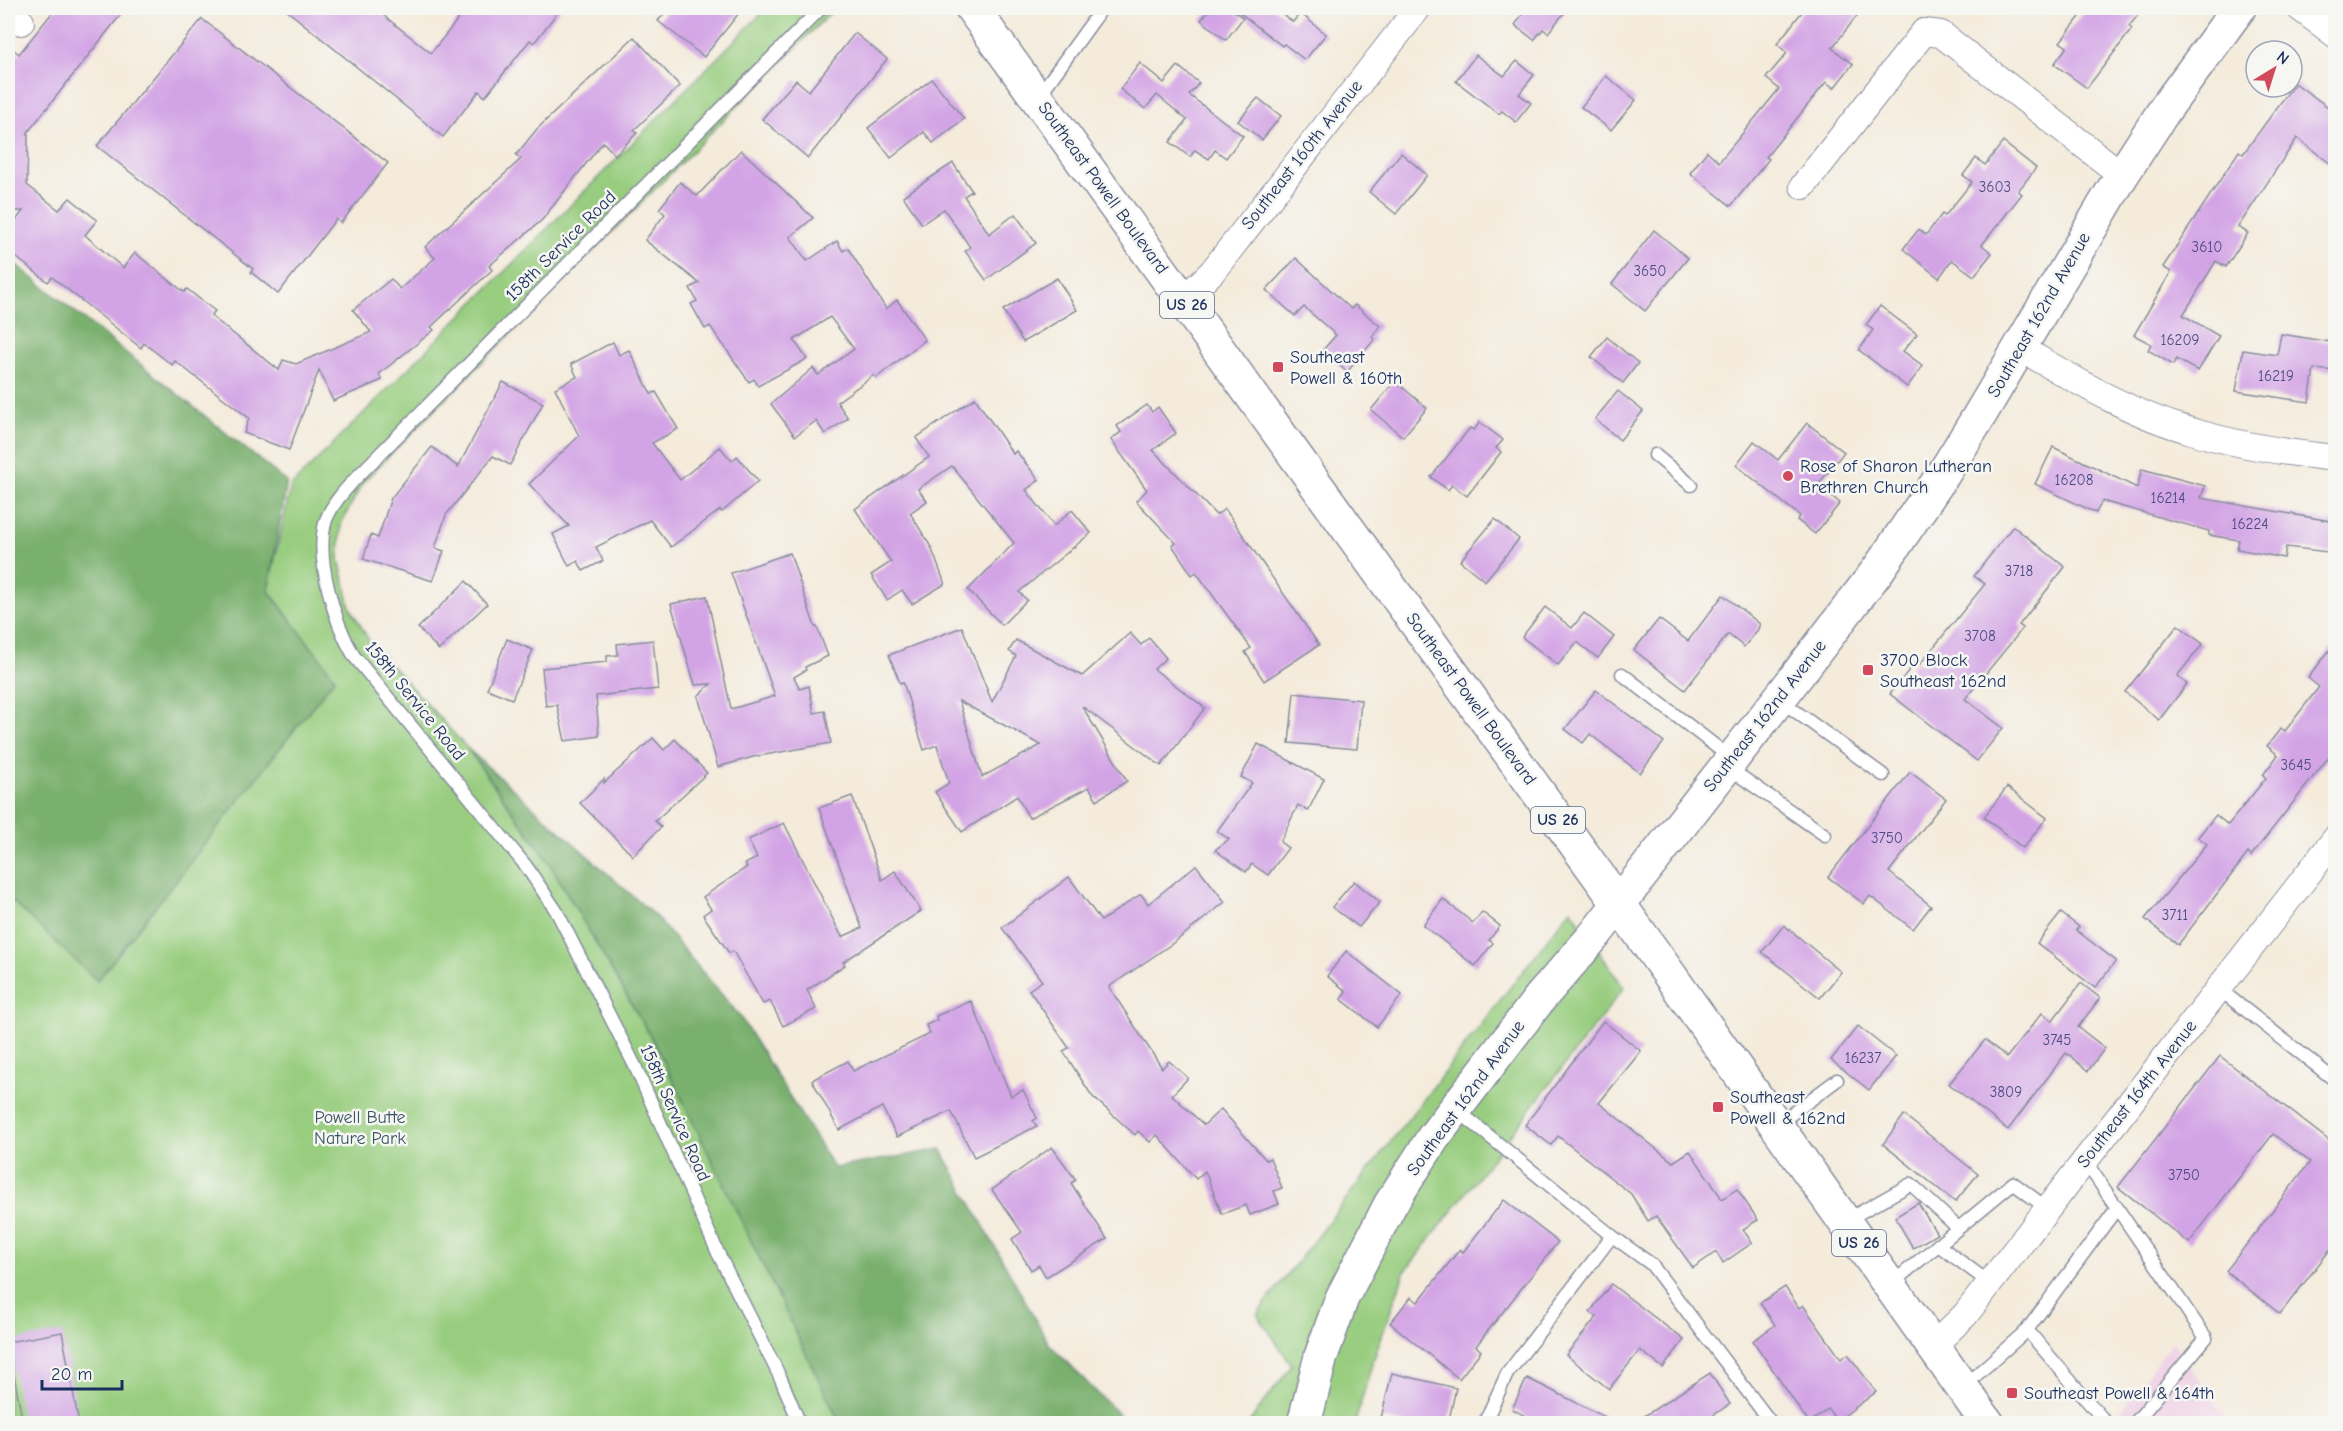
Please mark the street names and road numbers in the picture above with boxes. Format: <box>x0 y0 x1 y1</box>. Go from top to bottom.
street label: Southeast 160th Avenue <box>1237 76 1367 234</box>
street label: Southeast Powell Boulevard <box>1033 98 1173 278</box>
street label: 158th Service Road <box>502 187 620 305</box>
street label: Southeast 162nd Avenue <box>1983 229 2095 401</box>
road number: US 26 <box>1160 292 1214 318</box>
street label: Southeast Powell Boulevard <box>1401 609 1541 789</box>
street label: Southeast 162nd Avenue <box>1699 636 1831 796</box>
street label: 158th Service Road <box>361 637 469 765</box>
road number: US 26 <box>1531 807 1585 833</box>
street label: Southeast 162nd Avenue <box>1403 1016 1529 1180</box>
street label: Southeast 164th Avenue <box>2073 1016 2201 1172</box>
street label: 158th Service Road <box>635 1041 715 1185</box>
road number: US 26 <box>1832 1230 1886 1256</box>

